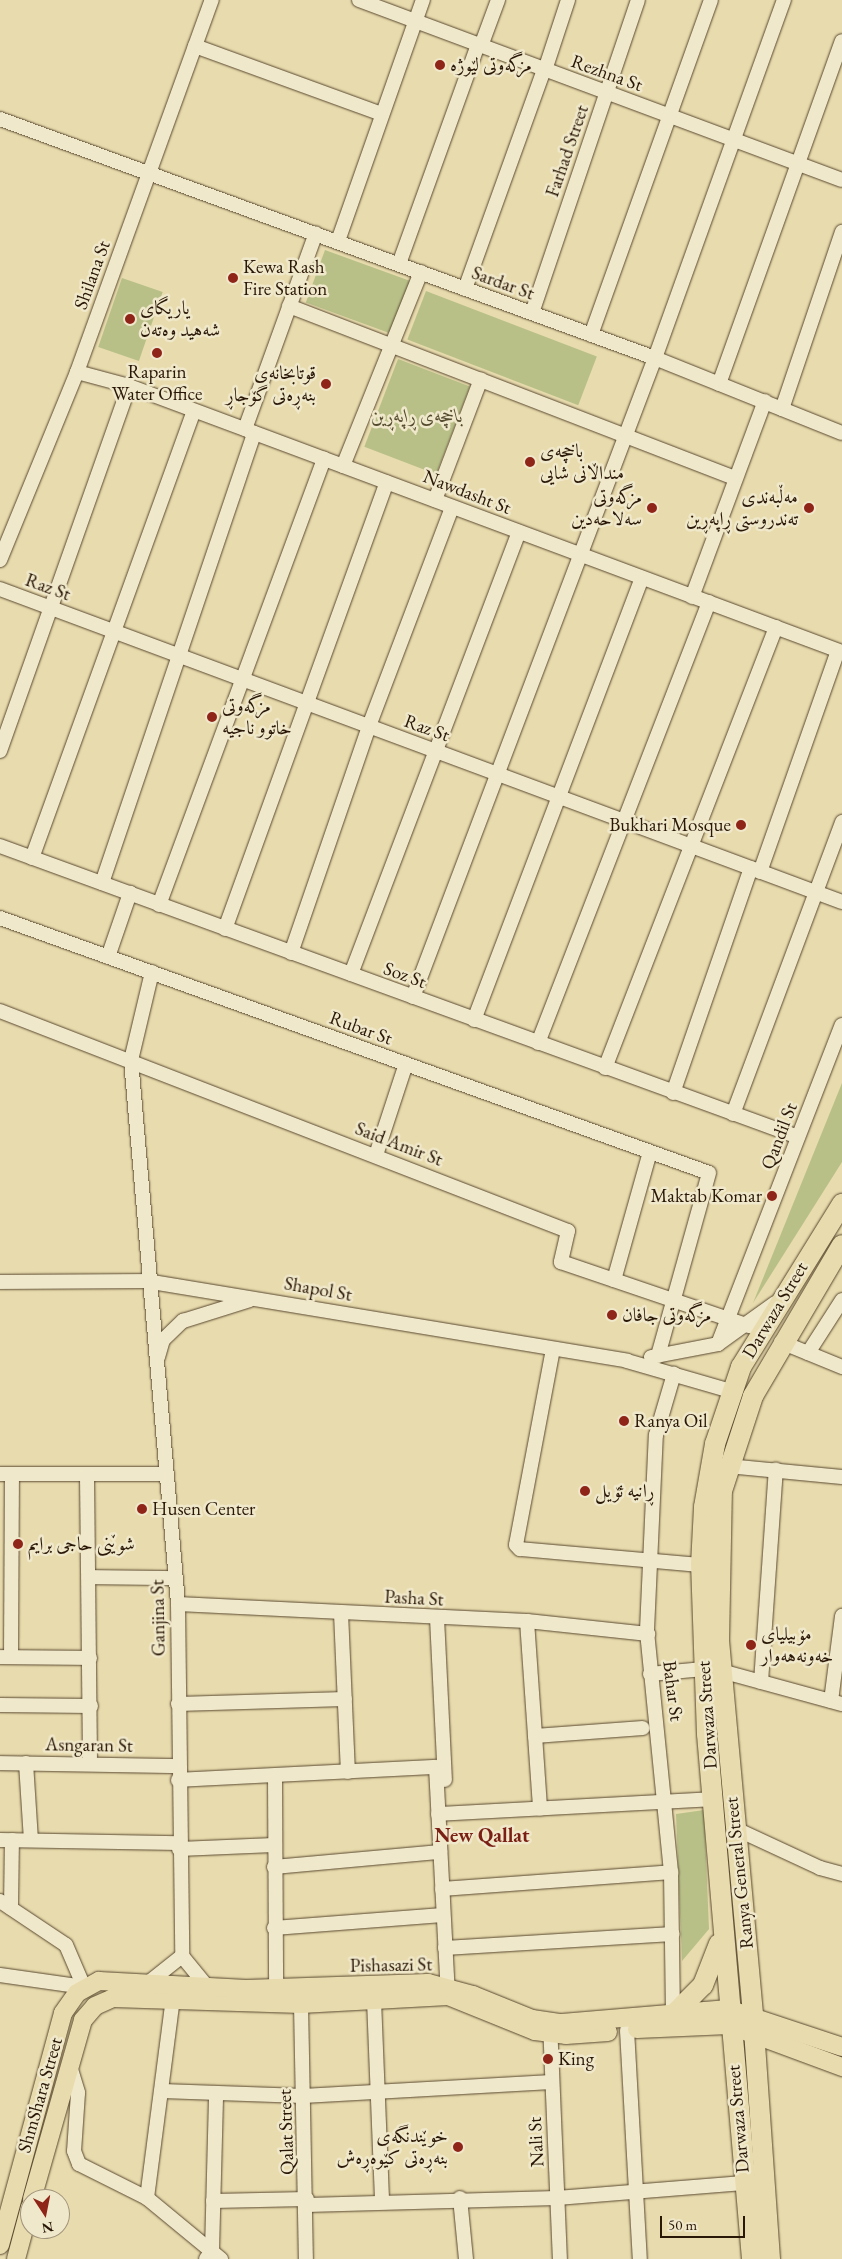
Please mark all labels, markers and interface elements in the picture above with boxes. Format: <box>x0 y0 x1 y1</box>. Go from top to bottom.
street label: Rezhna St <box>568 50 646 96</box>
place label: مزگەوتی لێوژە <box>450 54 532 76</box>
marker: مزگەوتی لێوژە <box>434 59 446 71</box>
street label: Farhad Street <box>541 102 593 200</box>
street label: Shilana St <box>69 237 115 313</box>
place label: Kewa Rash Fire Station <box>243 256 327 300</box>
street label: Sardar St <box>469 261 537 305</box>
marker: Kewa Rash Fire Station <box>227 272 239 284</box>
place label: یاریگای شەهید وەتەن <box>140 297 220 341</box>
marker: یاریگای شەهید وەتەن <box>124 313 136 325</box>
marker: Raparin Water Office <box>151 347 163 359</box>
place label: Raparin Water Office <box>112 361 202 405</box>
place label: قوتابخانەی بنەڕەتی گۆجاڕ <box>226 362 316 406</box>
marker: قوتابخانەی بنەڕەتی گۆجاڕ <box>320 378 332 390</box>
park label: باخچەی ڕاپەڕین <box>371 405 463 427</box>
place label: باخچەی منداڵانی شایی <box>540 440 624 484</box>
marker: باخچەی منداڵانی شایی <box>524 456 536 468</box>
street label: Nawdasht St <box>420 465 514 519</box>
place label: مزگەوتی سەلاحەدین <box>571 486 642 530</box>
place label: مەڵبەندی تەندروستی ڕاپەڕین <box>686 486 798 530</box>
marker: مەڵبەندی تەندروستی ڕاپەڕین <box>802 501 816 515</box>
marker: مزگەوتی سەلاحەدین <box>646 502 658 514</box>
street label: Raz St <box>22 568 74 606</box>
place label: مزگەوتی خاتوو ناجیە <box>222 695 292 739</box>
street label: Raz St <box>401 709 453 747</box>
marker: مزگەوتی خاتوو ناجیە <box>206 711 218 723</box>
place label: Bukhari Mosque <box>609 814 731 836</box>
marker: Bukhari Mosque <box>735 819 747 831</box>
street label: Soz St <box>381 957 429 993</box>
street label: Rubar St <box>326 1006 396 1050</box>
street label: Qandil St <box>756 1099 802 1173</box>
street label: Said Amir St <box>352 1117 446 1171</box>
place label: Maktab Komar <box>651 1185 762 1207</box>
marker: Maktab Komar <box>766 1190 778 1202</box>
street label: Darwaza Street <box>737 1258 813 1362</box>
street label: Shapol St <box>282 1272 354 1306</box>
place label: مزگەوتی جافان <box>622 1304 711 1326</box>
marker: مزگەوتی جافان <box>606 1309 618 1321</box>
place label: Ranya Oil <box>634 1410 708 1432</box>
marker: Ranya Oil <box>618 1415 630 1427</box>
place label: ڕانیە ئۆیل <box>595 1480 654 1502</box>
marker: ڕانیە ئۆیل <box>579 1485 591 1497</box>
place label: Husen Center <box>152 1498 255 1520</box>
marker: Husen Center <box>136 1503 148 1515</box>
place label: شوێنی حاجی برایم <box>28 1533 135 1555</box>
marker: شوێنی حاجی برایم <box>12 1538 24 1550</box>
street label: Ganjina St <box>146 1579 170 1657</box>
street label: Pasha St <box>384 1585 444 1611</box>
place label: مۆبیلیای خەونەهەوار <box>761 1623 833 1667</box>
marker: مۆبیلیای خەونەهەوار <box>745 1639 757 1651</box>
street label: Bahar St <box>658 1659 688 1723</box>
street label: Darwaza Street <box>692 1660 722 1770</box>
street label: Asngaran St <box>45 1733 133 1757</box>
street label: Ranya General Street <box>720 1796 758 1950</box>
district label: New Qallat <box>434 1823 530 1847</box>
street label: Pishasazi St <box>350 1953 432 1977</box>
street label: ShmShara Street <box>13 2035 67 2155</box>
place label: King <box>558 2048 594 2070</box>
marker: King <box>542 2053 554 2065</box>
street label: Darwaza Street <box>722 2064 754 2174</box>
street label: Qalat Street <box>273 2089 299 2175</box>
street label: Nali St <box>523 2116 549 2168</box>
place label: خوێندنگەی بنەڕەتی کێوەڕەش <box>336 2125 448 2169</box>
marker: خوێندنگەی بنەڕەتی کێوەڕەش <box>452 2141 464 2153</box>
north arrow <box>20 2189 70 2239</box>
scale bar <box>662 2206 747 2238</box>
text: 50 m <box>668 2215 697 2234</box>
text: N <box>40 2218 55 2238</box>

